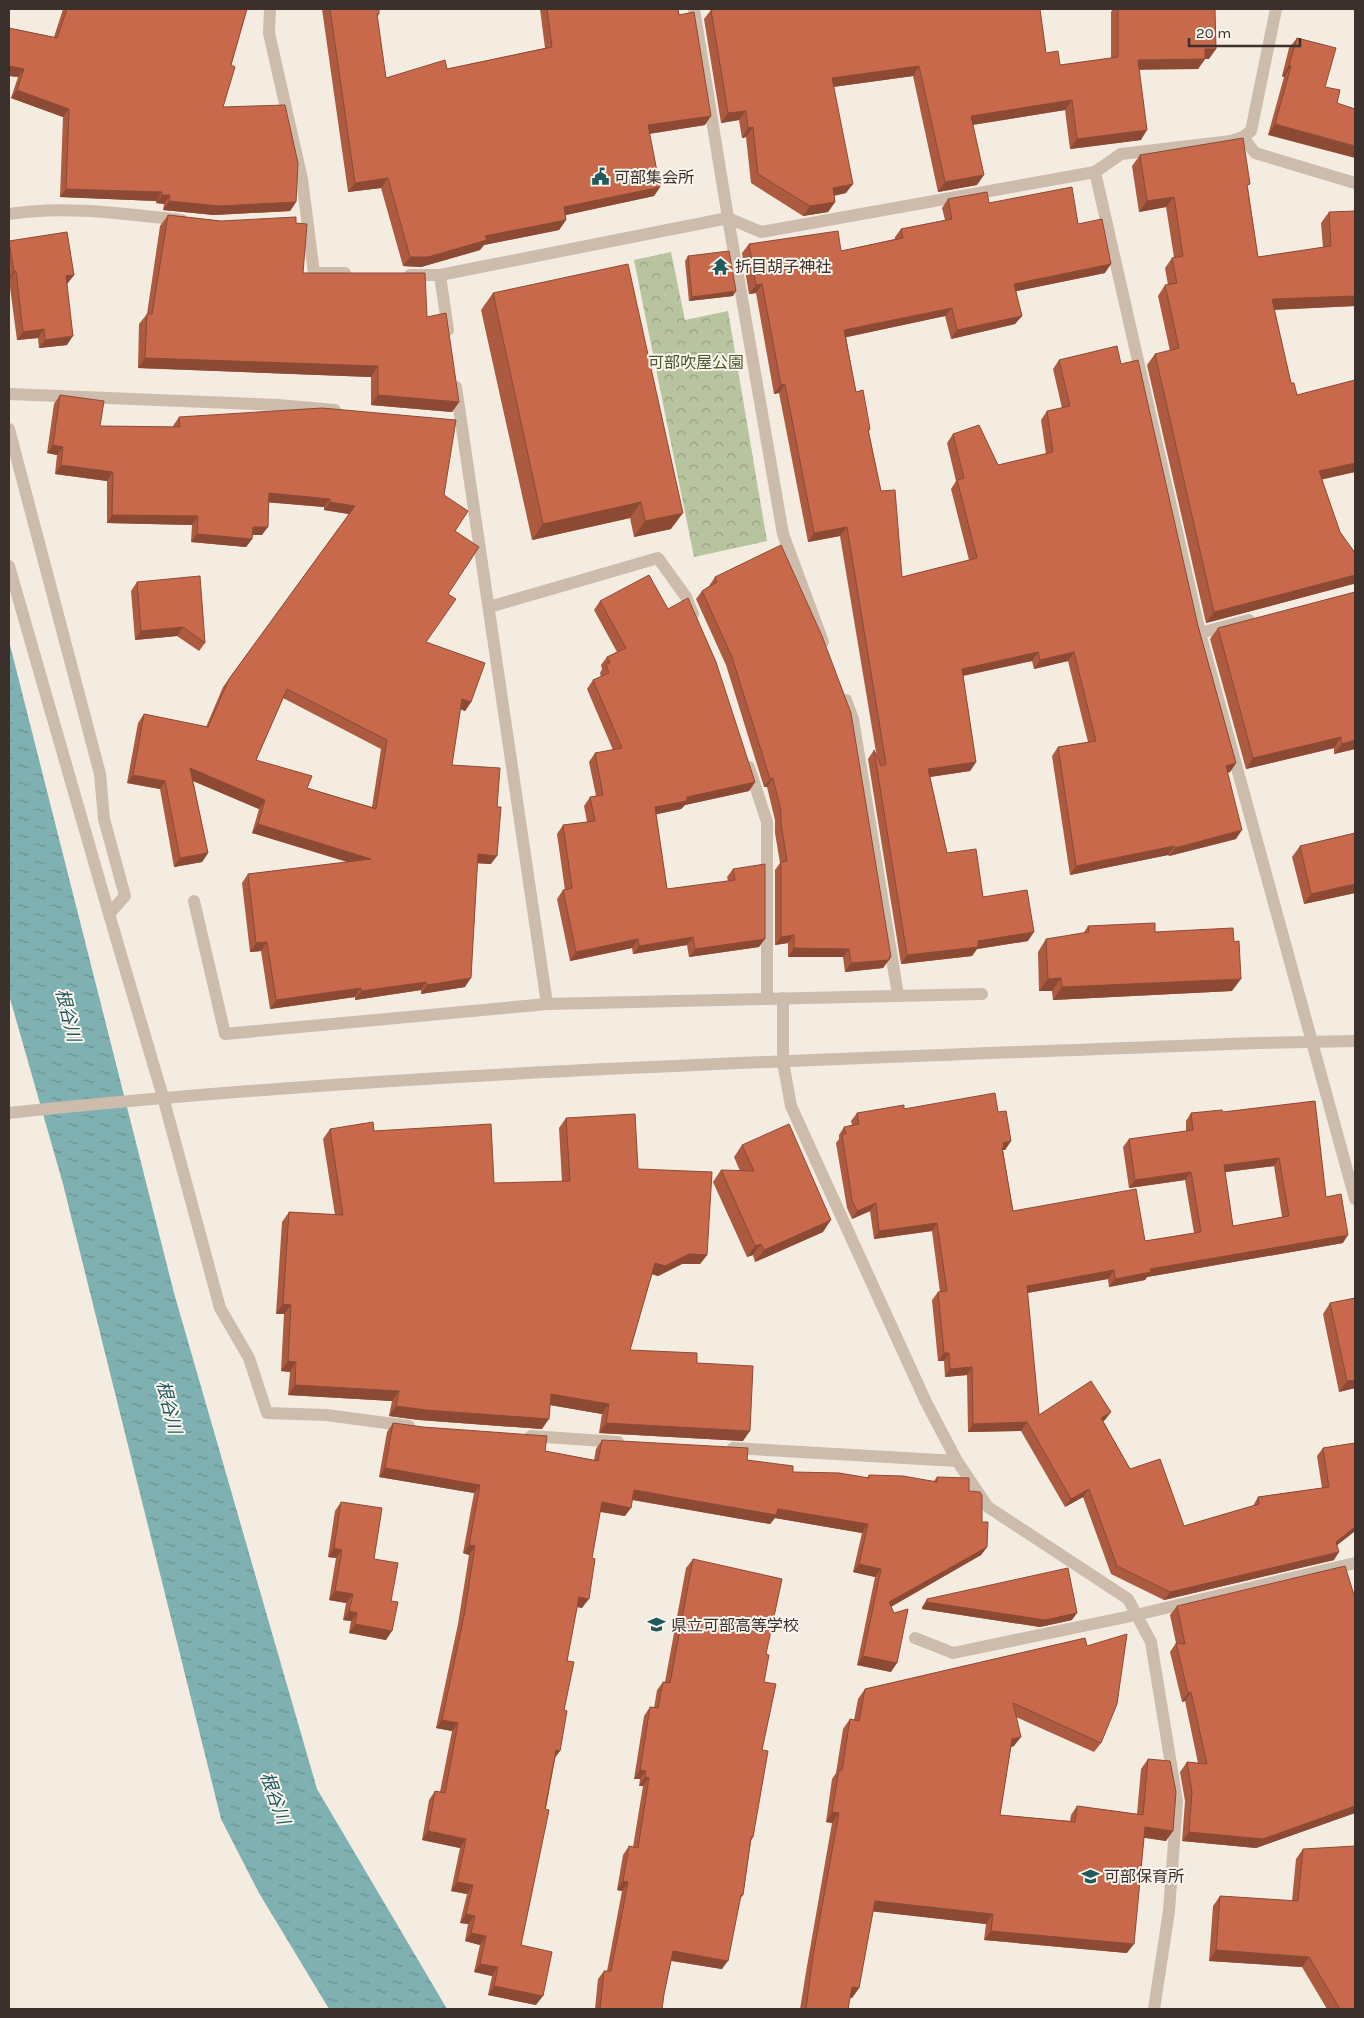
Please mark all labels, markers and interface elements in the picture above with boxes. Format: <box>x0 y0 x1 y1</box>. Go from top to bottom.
scale bar <box>1189 15 1300 47</box>
text: 20 m <box>1196 24 1231 42</box>
public building icon: 可部集会所 <box>590 167 610 187</box>
place label: 可部集会所 <box>614 168 694 187</box>
temple icon: 折目胡子神社 <box>711 256 731 276</box>
place label: 折目胡子神社 <box>735 257 831 276</box>
park label: 可部吹屋公園 <box>648 353 744 372</box>
water label: 根谷川 <box>51 986 86 1046</box>
water label: 根谷川 <box>152 1378 187 1438</box>
school or university icon: 県立可部高等学校 <box>647 1615 667 1635</box>
place label: 県立可部高等学校 <box>671 1616 799 1635</box>
water label: 根谷川 <box>255 1769 295 1829</box>
school or university icon: 可部保育所 <box>1080 1866 1100 1886</box>
place label: 可部保育所 <box>1104 1867 1184 1886</box>

